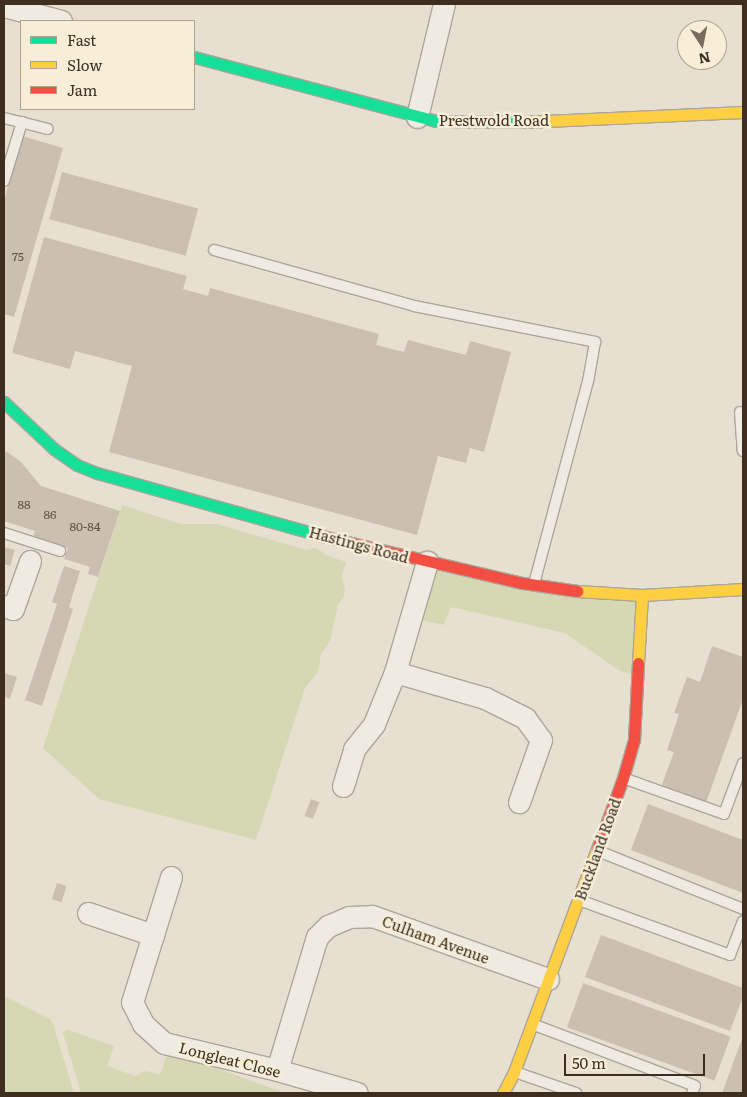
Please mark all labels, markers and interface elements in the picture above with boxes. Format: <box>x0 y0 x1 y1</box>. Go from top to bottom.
legend <box>20 20 195 110</box>
north arrow <box>677 20 727 70</box>
text: Fast <box>67 28 96 51</box>
text: N <box>697 48 712 70</box>
text: Slow <box>67 53 102 76</box>
text: Jam <box>67 78 97 101</box>
street label: Prestwold Road <box>439 111 549 129</box>
house number: 75 <box>12 250 24 264</box>
house number: 88 <box>17 498 31 512</box>
house number: 86 <box>43 508 57 522</box>
house number: 80-84 <box>69 520 101 534</box>
street label: Hastings Road <box>307 522 411 566</box>
street label: Buckland Road <box>570 796 624 902</box>
street label: Culham Avenue <box>380 911 492 967</box>
street label: Longleat Close <box>177 1038 283 1080</box>
scale bar <box>567 1044 708 1076</box>
text: 50 m <box>572 1051 606 1074</box>

